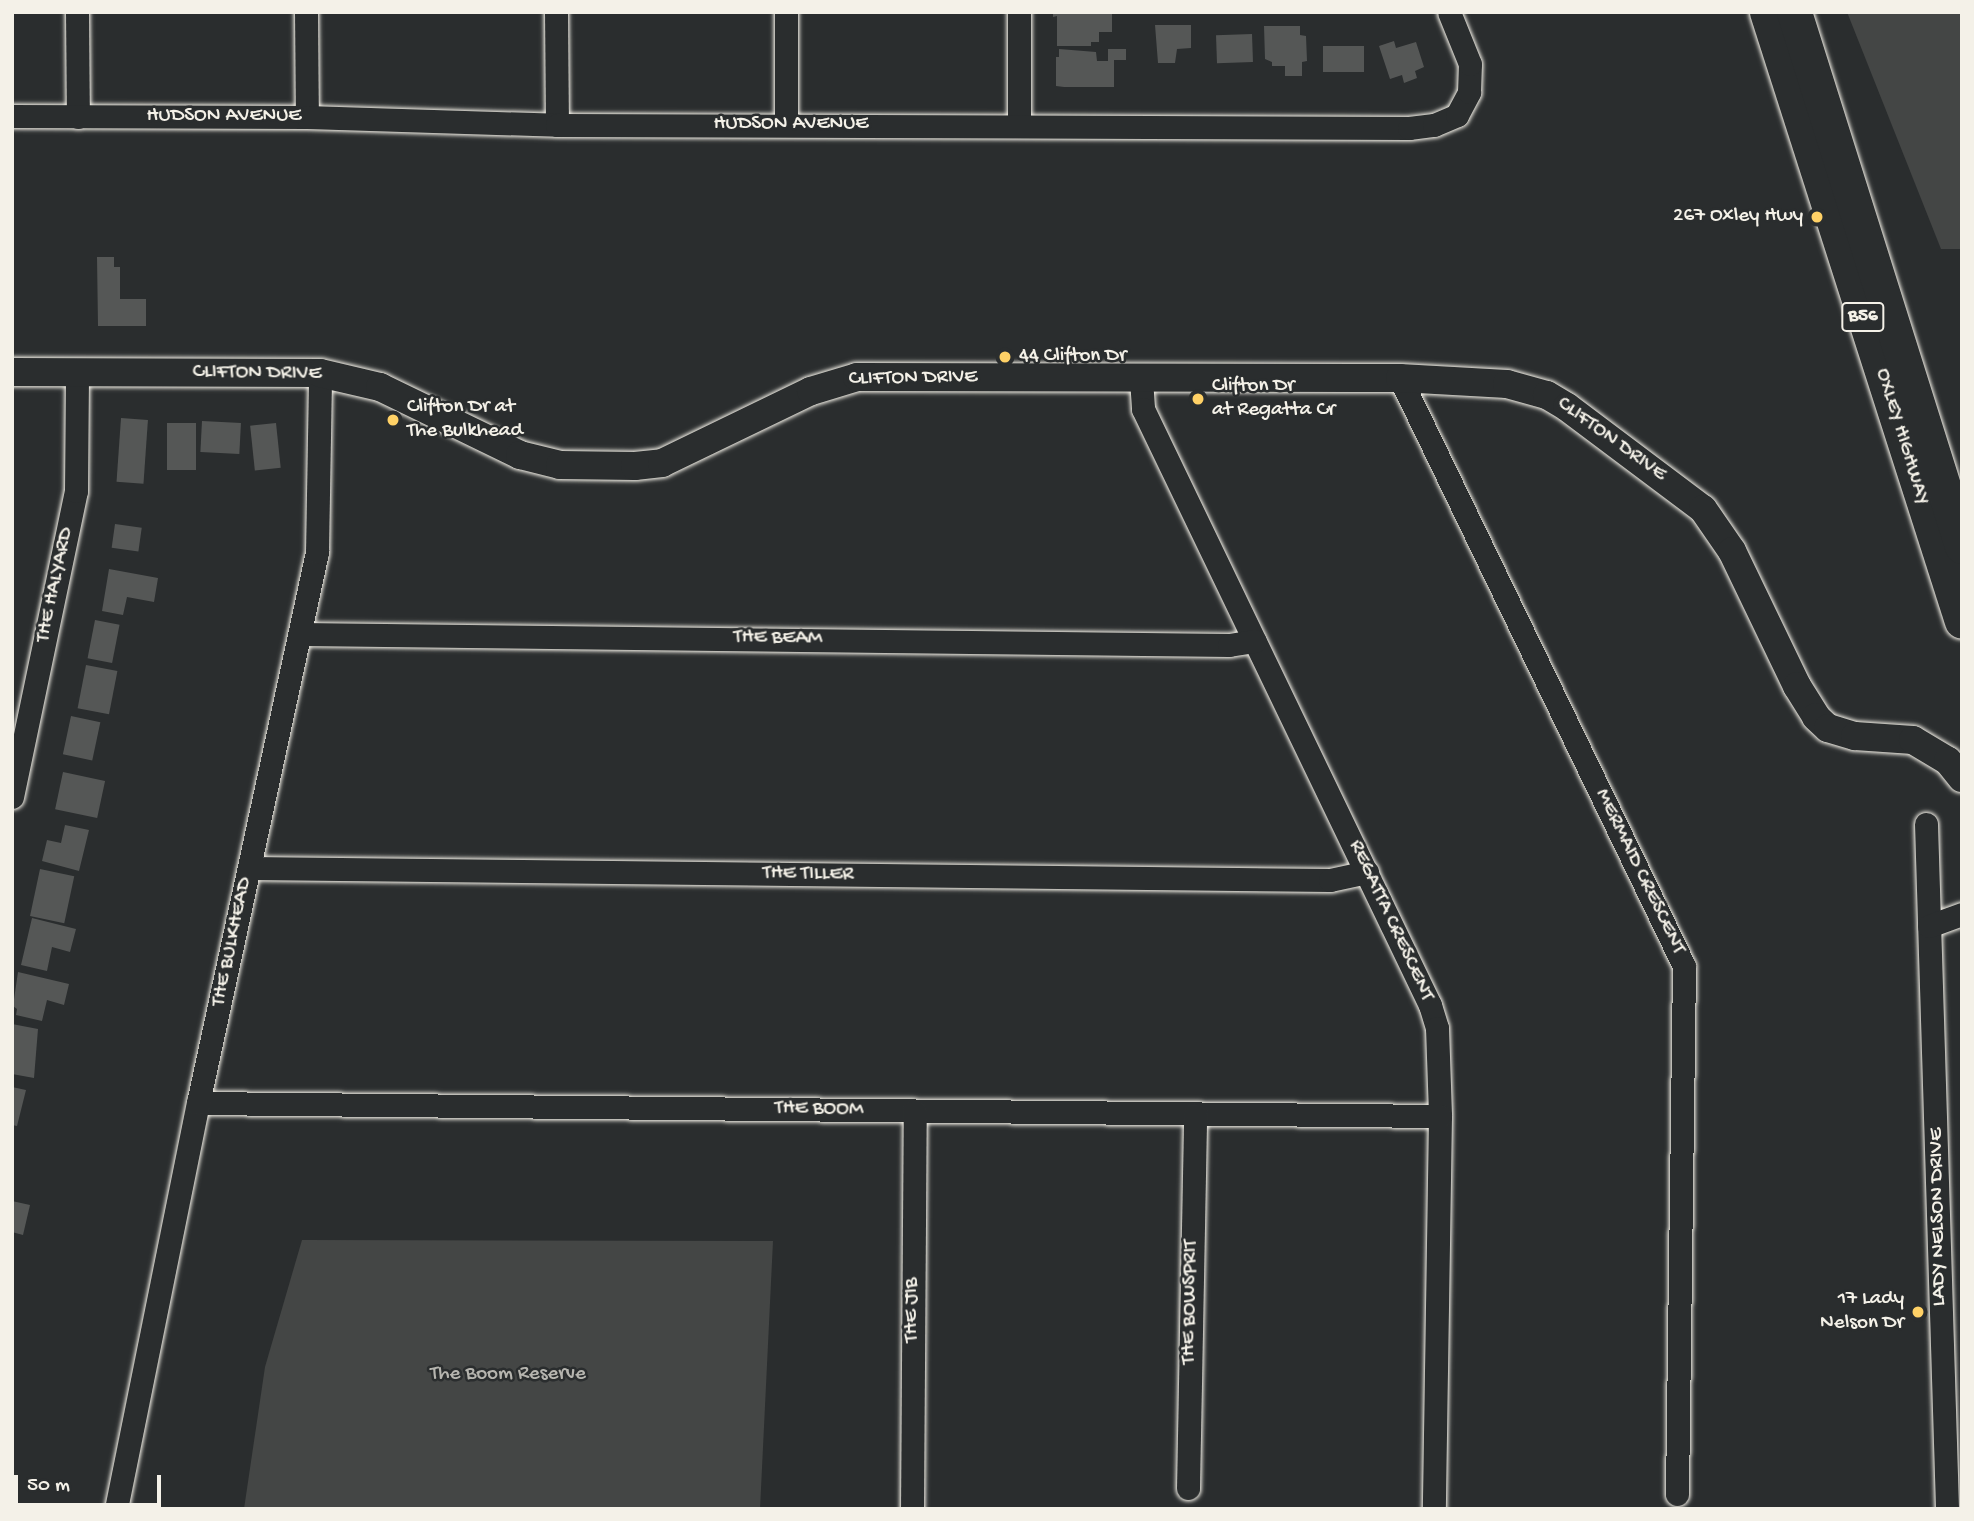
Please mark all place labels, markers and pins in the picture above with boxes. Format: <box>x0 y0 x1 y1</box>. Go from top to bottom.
place label: 267 Oxley Hwy <box>1673 204 1803 230</box>
marker: 267 Oxley Hwy <box>1809 209 1825 225</box>
place label: 44 Clifton Dr <box>1019 344 1126 370</box>
marker: 44 Clifton Dr <box>997 349 1013 365</box>
place label: Clifton Dr at Regatta Cr <box>1212 374 1335 424</box>
marker: Clifton Dr at Regatta Cr <box>1190 391 1206 407</box>
place label: Clifton Dr at The Bulkhead <box>407 395 523 445</box>
marker: Clifton Dr at The Bulkhead <box>385 412 401 428</box>
place label: 17 Lady Nelson Dr <box>1820 1287 1904 1337</box>
marker: 17 Lady Nelson Dr <box>1910 1304 1926 1320</box>

